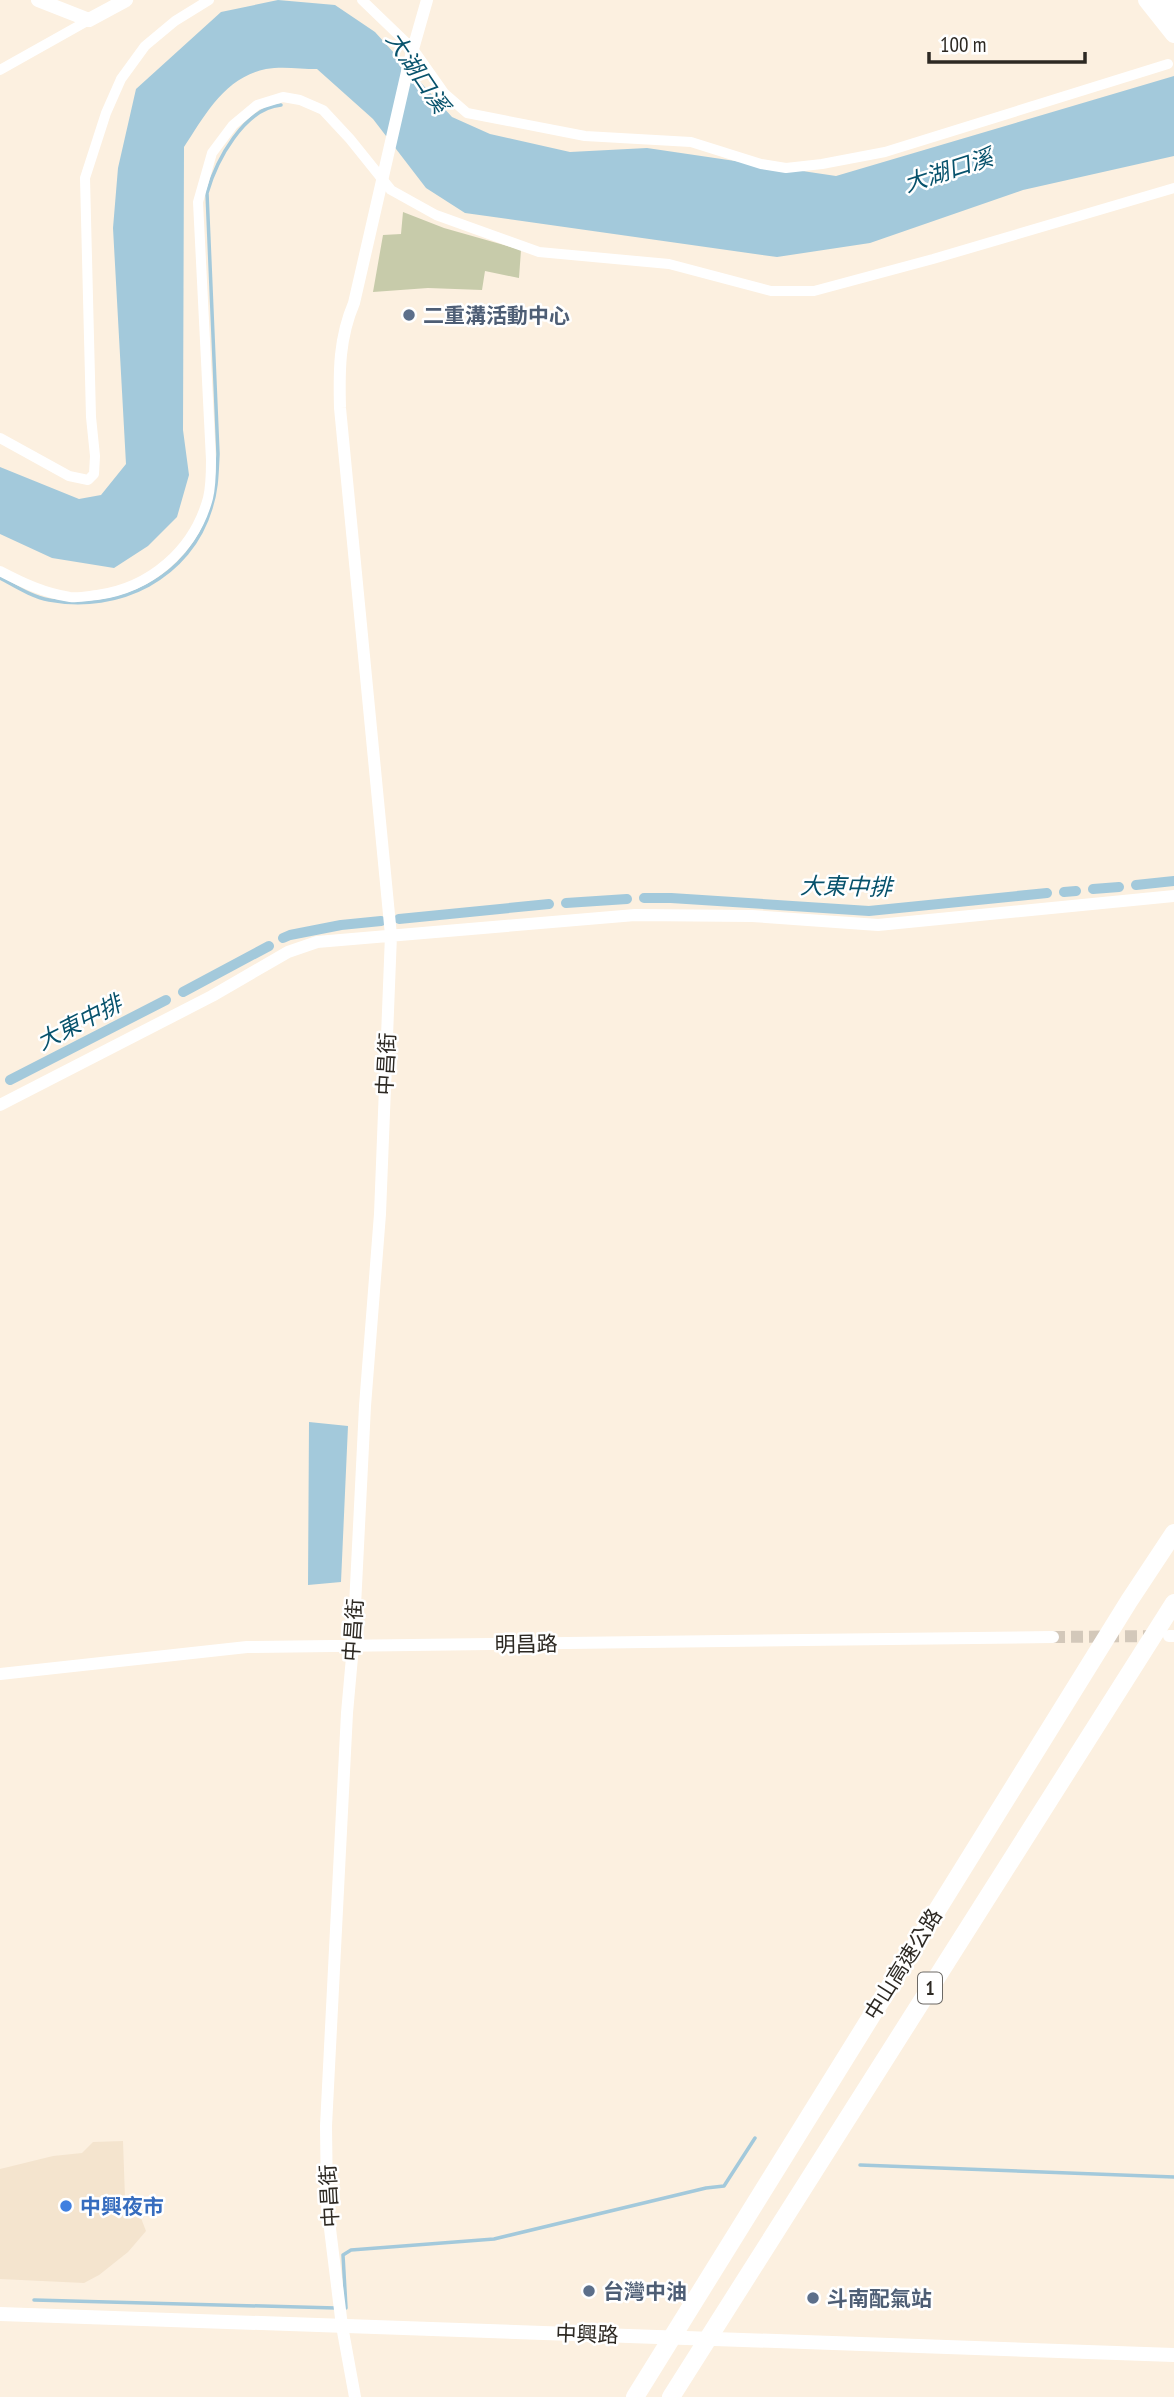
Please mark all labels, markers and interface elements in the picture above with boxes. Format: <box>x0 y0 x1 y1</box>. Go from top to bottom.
scale bar <box>929 21 1085 65</box>
water label: 大湖口溪 <box>380 26 457 121</box>
text: 100 m <box>940 31 986 58</box>
water label: 大湖口溪 <box>900 141 999 198</box>
place label: 二重溝活動中心 <box>423 302 570 329</box>
marker: 二重溝活動中心 <box>401 307 417 323</box>
water label: 大東中排 <box>800 871 895 901</box>
water label: 大東中排 <box>31 987 129 1056</box>
street label: 中昌街 <box>371 1032 401 1096</box>
street label: 中昌街 <box>337 1598 369 1662</box>
street label: 明昌路 <box>494 1630 558 1658</box>
street label: 中山高速公路 <box>858 1903 948 2025</box>
road number: 1 <box>918 1972 942 2004</box>
street label: 中昌街 <box>314 2164 344 2228</box>
place label: 中興夜市 <box>80 2193 164 2220</box>
marker: 中興夜市 <box>58 2198 74 2214</box>
place label: 台灣中油 <box>603 2278 687 2305</box>
marker: 台灣中油 <box>581 2283 597 2299</box>
place label: 斗南配氣站 <box>827 2285 932 2312</box>
marker: 斗南配氣站 <box>805 2290 821 2306</box>
street label: 中興路 <box>555 2319 619 2349</box>

